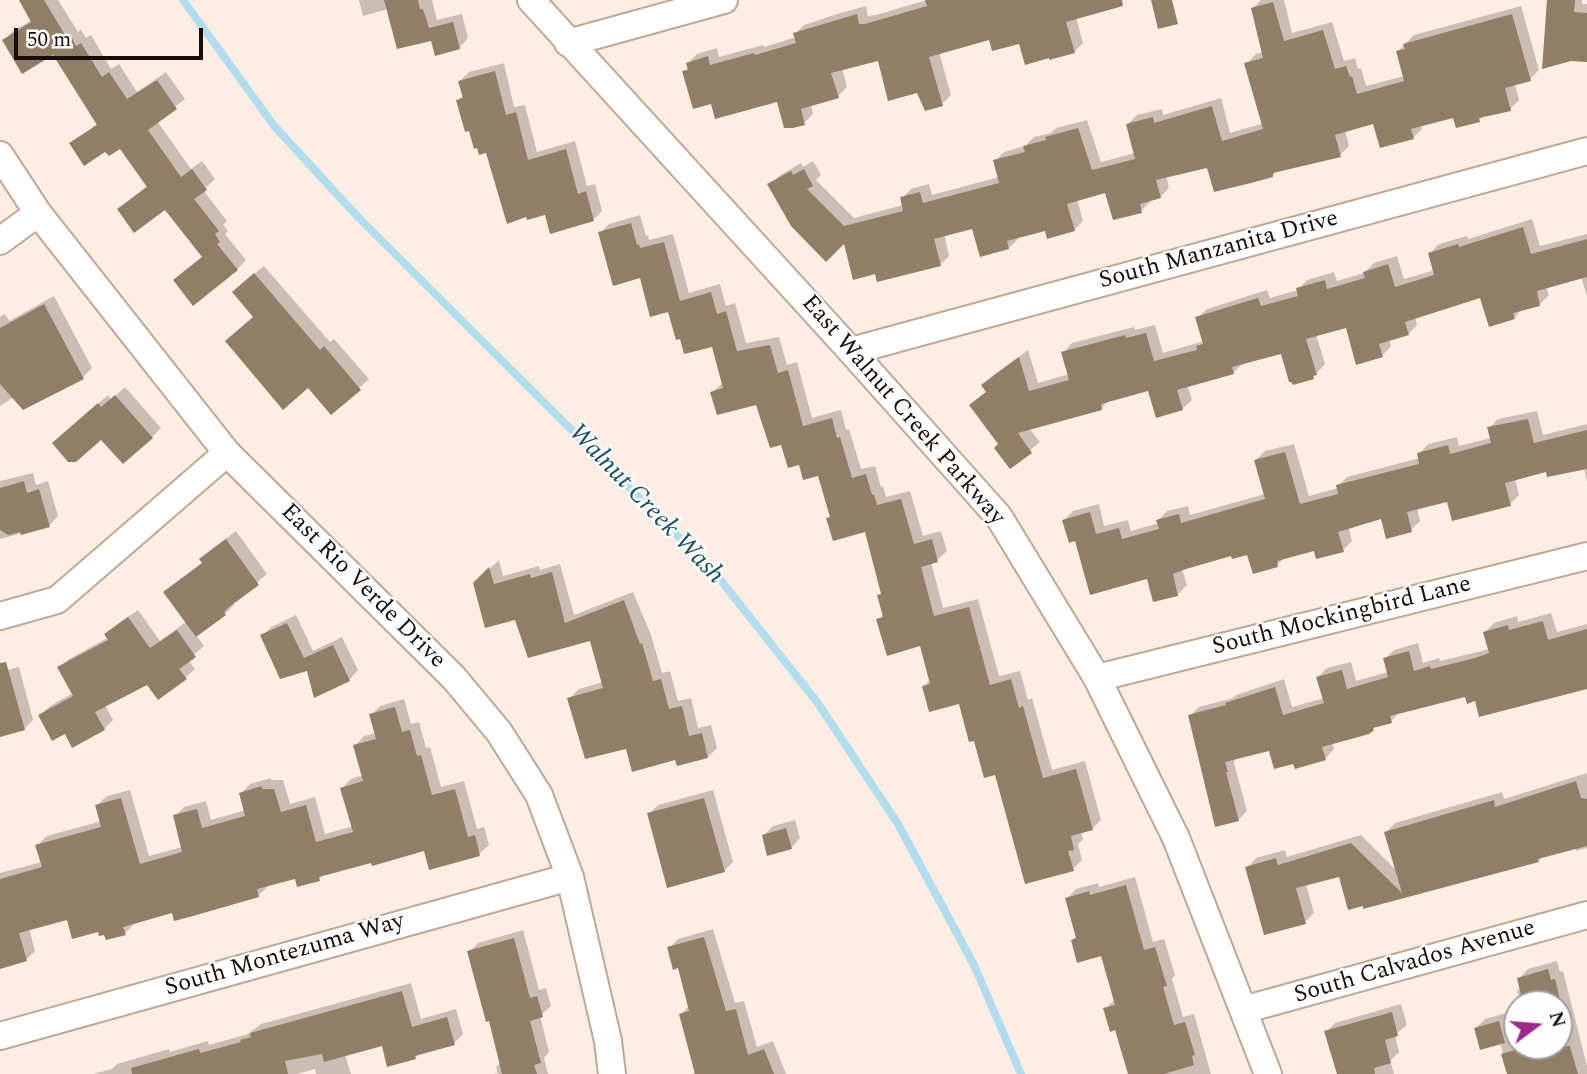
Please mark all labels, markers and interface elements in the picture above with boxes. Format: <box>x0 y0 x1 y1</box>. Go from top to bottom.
scale bar <box>18 14 206 58</box>
text: 50 m <box>27 24 71 56</box>
street label: South Manzanita Drive <box>1096 205 1342 297</box>
street label: East Walnut Creek Parkway <box>794 290 1010 532</box>
water label: Walnut Creek Wash <box>560 418 730 592</box>
street label: East Rio Verde Drive <box>273 498 451 676</box>
street label: South Mockingbird Lane <box>1210 571 1474 663</box>
street label: South Montezuma Way <box>162 908 408 1004</box>
street label: South Calvados Avenue <box>1291 915 1539 1011</box>
north arrow <box>1503 990 1573 1060</box>
text: N <box>1541 1008 1573 1031</box>

